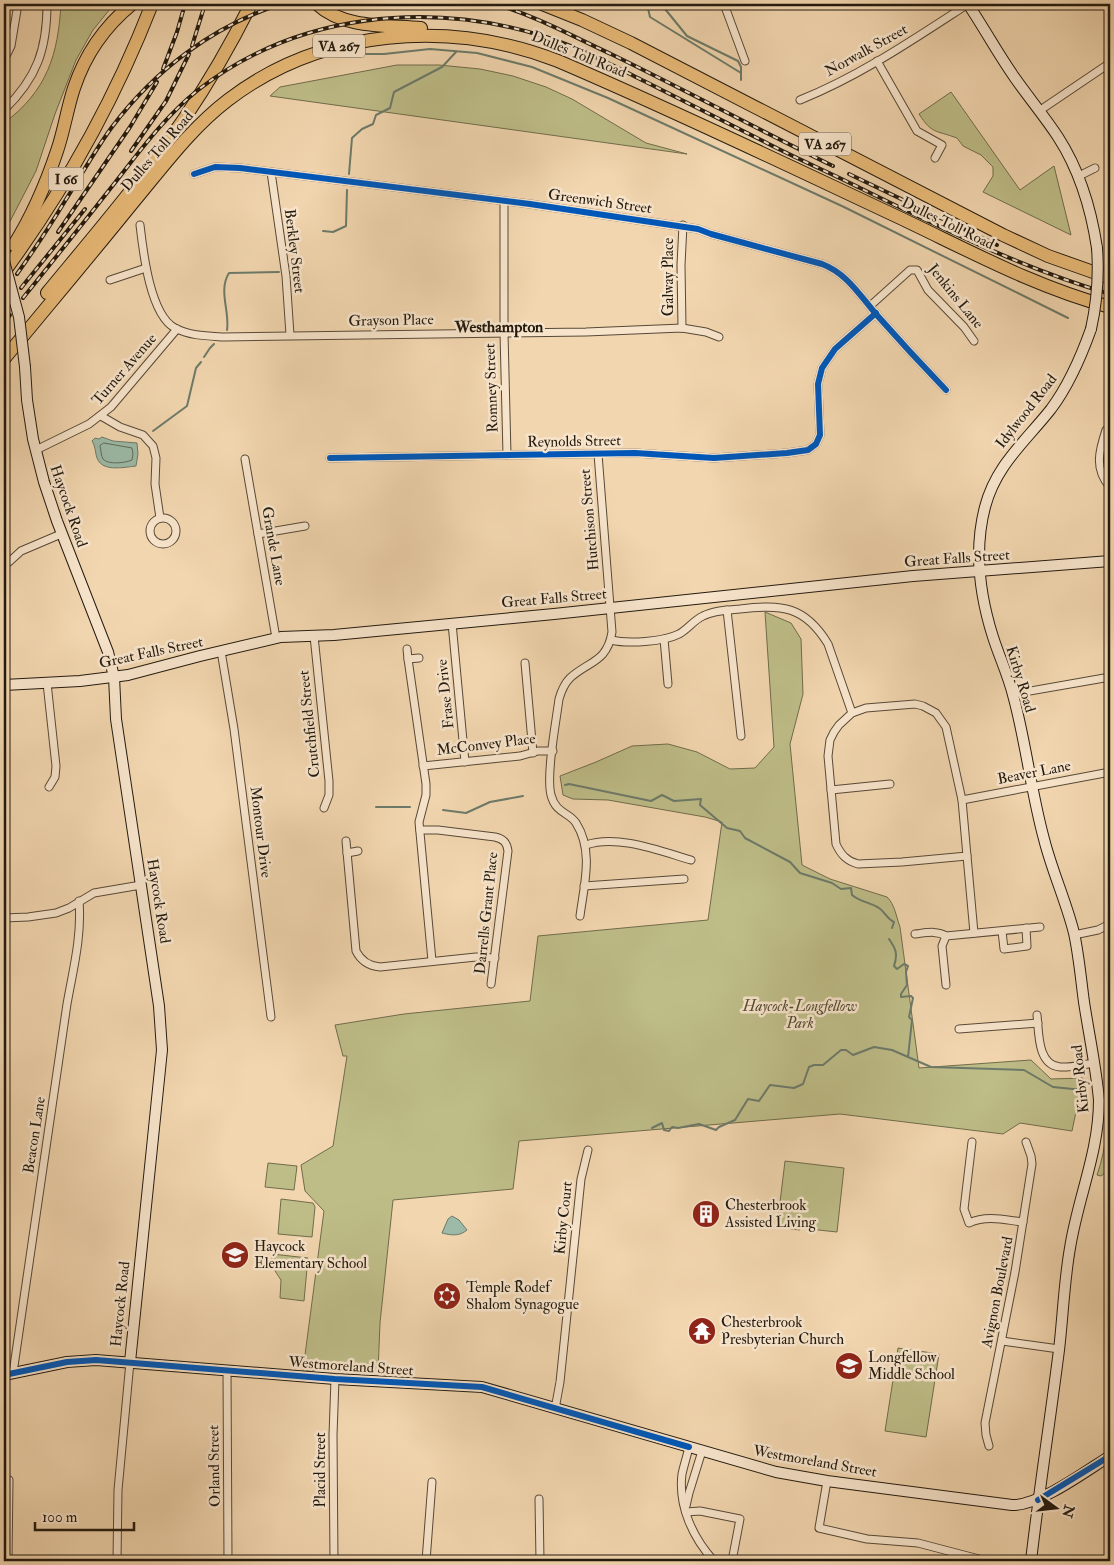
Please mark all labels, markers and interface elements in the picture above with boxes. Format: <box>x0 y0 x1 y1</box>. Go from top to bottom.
street label: Norwalk Street <box>822 20 911 81</box>
street label: Dulles Toll Road <box>529 27 630 82</box>
road number: VA 267 <box>313 34 365 58</box>
street label: Dulles Toll Road <box>117 107 198 196</box>
road number: VA 267 <box>799 132 851 156</box>
road number: I 66 <box>48 168 84 190</box>
street label: Greenwich Street <box>547 185 653 218</box>
street label: Dulles Toll Road <box>898 193 998 254</box>
street label: Berkley Street <box>280 208 309 294</box>
street label: Galway Place <box>659 238 678 316</box>
street label: Jenkins Lane <box>922 259 988 333</box>
street label: Grayson Place <box>348 310 434 331</box>
district label: Westhampton <box>454 317 544 338</box>
street label: Turner Avenue <box>88 329 161 409</box>
street label: Romney Street <box>480 343 503 433</box>
street label: Idylwood Road <box>991 370 1062 452</box>
street label: Reynolds Street <box>527 431 621 452</box>
street label: Haycock Road <box>46 463 92 550</box>
street label: Hutchison Street <box>576 468 603 572</box>
street label: Grande Lane <box>257 505 290 587</box>
street label: Great Falls Street <box>904 545 1011 572</box>
street label: Great Falls Street <box>500 584 608 613</box>
street label: Great Falls Street <box>97 632 205 673</box>
street label: Kirby Road <box>1001 644 1040 715</box>
street label: Frase Drive <box>432 658 459 730</box>
street label: Crutchfield Street <box>294 669 325 779</box>
street label: McConvey Place <box>436 729 537 760</box>
street label: Beaver Lane <box>996 756 1072 789</box>
street label: Montour Drive <box>245 785 276 879</box>
street label: Darrells Grant Place <box>471 851 502 975</box>
street label: Haycock Road <box>142 857 175 946</box>
park label: Haycock-Longfellow Park <box>742 997 857 1033</box>
street label: Kirby Road <box>1067 1043 1094 1114</box>
street label: Beacon Lane <box>19 1095 50 1175</box>
street label: Kirby Court <box>550 1180 577 1256</box>
place label: Chesterbrook Assisted Living <box>724 1196 817 1232</box>
building icon: Chesterbrook Assisted Living <box>691 1199 721 1229</box>
street label: Avignon Boulevard <box>977 1234 1018 1350</box>
place label: Haycock Elementary School <box>254 1237 367 1273</box>
school or university icon: Haycock Elementary School <box>220 1240 250 1270</box>
street label: Haycock Road <box>107 1260 134 1348</box>
place label: Temple Rodef Shalom Synagogue <box>466 1278 579 1314</box>
synagogue icon: Temple Rodef Shalom Synagogue <box>432 1281 462 1311</box>
place label: Chesterbrook Presbyterian Church <box>721 1313 844 1349</box>
temple icon: Chesterbrook Presbyterian Church <box>687 1316 717 1346</box>
place label: Longfellow Middle School <box>868 1348 955 1384</box>
school or university icon: Longfellow Middle School <box>834 1351 864 1381</box>
street label: Westmoreland Street <box>287 1353 414 1380</box>
street label: Orland Street <box>204 1425 225 1507</box>
street label: Placid Street <box>311 1432 330 1508</box>
street label: Westmoreland Street <box>751 1441 878 1482</box>
north arrow <box>1032 1482 1082 1532</box>
scale bar <box>35 1500 134 1532</box>
text: N <box>1058 1502 1078 1520</box>
text: 100 m <box>42 1508 78 1527</box>

